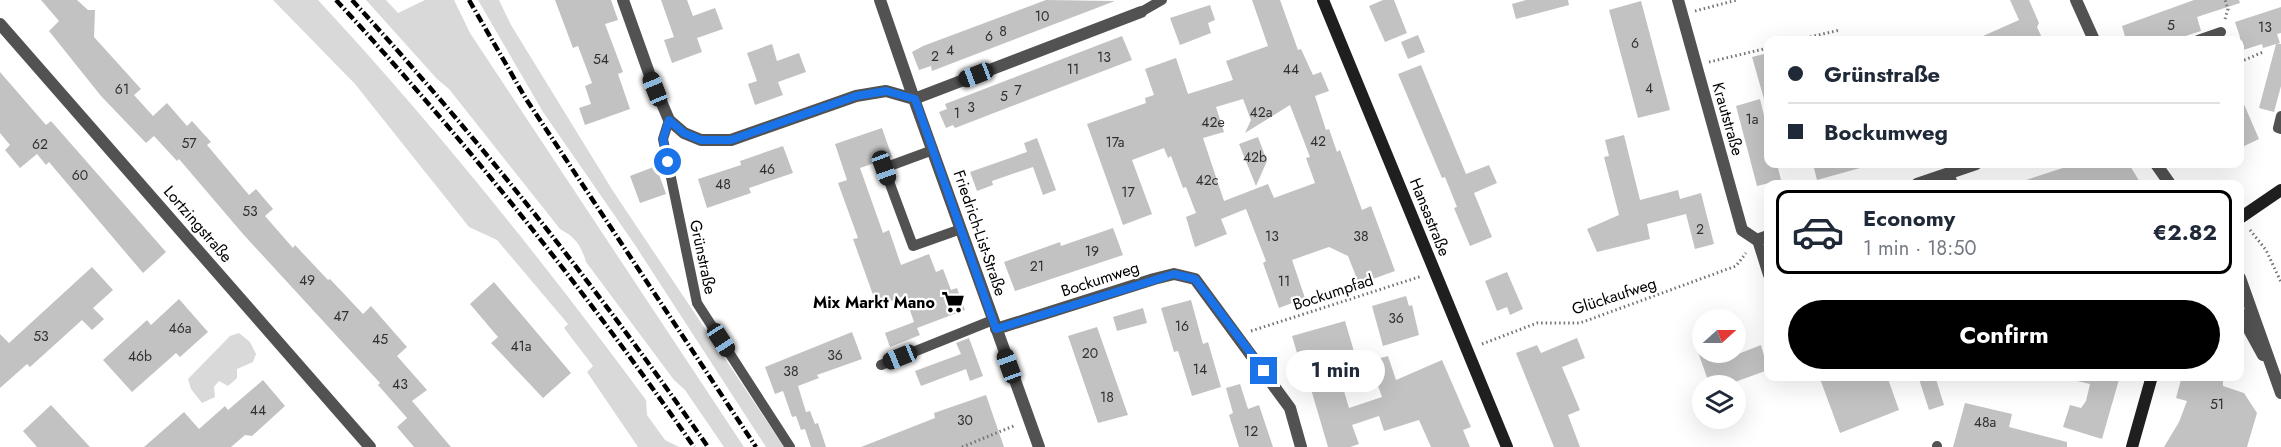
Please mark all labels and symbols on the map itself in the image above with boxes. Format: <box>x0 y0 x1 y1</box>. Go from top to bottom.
house number: 10 <box>1035 6 1049 26</box>
house number: 5 <box>2167 15 2175 35</box>
house number: 13 <box>2258 17 2272 37</box>
house number: 8 <box>999 21 1007 41</box>
house number: 6 <box>985 26 993 46</box>
house number: 6 <box>1631 33 1639 53</box>
house number: 4 <box>946 40 954 60</box>
house number: 2 <box>931 46 939 66</box>
house number: 13 <box>1097 47 1111 67</box>
house number: 54 <box>593 49 609 69</box>
house number: 11 <box>1067 59 1079 79</box>
house number: 44 <box>1283 59 1299 79</box>
car <box>956 60 996 90</box>
car <box>640 69 670 109</box>
house number: 4 <box>1645 78 1653 98</box>
house number: 61 <box>115 79 129 99</box>
house number: 7 <box>1014 80 1022 100</box>
street label: Krautstraße <box>1707 80 1749 158</box>
house number: 5 <box>1000 86 1008 106</box>
house number: 3 <box>967 97 975 117</box>
house number: 42a <box>1250 102 1272 122</box>
house number: 1 <box>954 103 960 123</box>
house number: 1a <box>1745 109 1759 129</box>
house number: 42e <box>1201 112 1225 132</box>
house number: 42 <box>1310 131 1326 151</box>
house number: 17a <box>1106 132 1124 152</box>
house number: 57 <box>181 133 197 153</box>
house number: 62 <box>32 134 48 154</box>
house number: 42b <box>1243 147 1267 167</box>
route start <box>654 148 681 175</box>
car <box>869 148 899 188</box>
house number: 46 <box>759 159 775 179</box>
house number: 60 <box>72 165 88 185</box>
street label: Friedrich-List-Straße <box>948 167 1012 299</box>
house number: 42c <box>1196 170 1218 190</box>
house number: 48 <box>715 174 731 194</box>
street label: Hansastraße <box>1404 174 1456 260</box>
street label: Lortzingstraße <box>158 181 238 267</box>
house number: 17 <box>1121 182 1135 202</box>
house number: 53 <box>242 201 258 221</box>
street label: Grünstraße <box>684 218 722 296</box>
house number: 2 <box>1696 219 1704 239</box>
house number: 13 <box>1265 226 1279 246</box>
house number: 38 <box>1353 226 1369 246</box>
house number: 19 <box>1085 241 1099 261</box>
house number: 21 <box>1030 256 1044 276</box>
street label: Bockumweg <box>1058 256 1142 302</box>
street label: Bockumpfad <box>1290 268 1376 316</box>
house number: 49 <box>299 270 315 290</box>
house number: 11 <box>1278 271 1290 291</box>
street label: Glückaufweg <box>1569 271 1659 321</box>
supermarket icon: Mix Markt Mano <box>940 289 966 315</box>
place label: Mix Markt Mano <box>813 291 935 314</box>
house number: 47 <box>333 306 349 326</box>
house number: 36 <box>1388 308 1404 328</box>
north arrow <box>1692 309 1746 363</box>
house number: 16 <box>1175 316 1189 336</box>
house number: 46a <box>169 318 191 338</box>
car <box>704 320 738 360</box>
house number: 53 <box>33 326 49 346</box>
house number: 45 <box>372 329 388 349</box>
house number: 41a <box>510 336 532 356</box>
car <box>880 342 920 372</box>
house number: 20 <box>1082 343 1098 363</box>
house number: 36 <box>827 345 843 365</box>
house number: 46b <box>128 346 152 366</box>
car <box>994 346 1024 386</box>
callout: 1 min <box>1285 350 1384 392</box>
route end <box>1250 357 1277 384</box>
house number: 14 <box>1193 359 1207 379</box>
house number: 38 <box>783 361 799 381</box>
house number: 43 <box>392 374 408 394</box>
house number: 18 <box>1100 387 1114 407</box>
house number: 51 <box>2210 394 2224 414</box>
house number: 44 <box>250 400 266 420</box>
house number: 30 <box>957 410 973 430</box>
house number: 48a <box>1974 412 1996 432</box>
house number: 12 <box>1244 421 1258 441</box>

